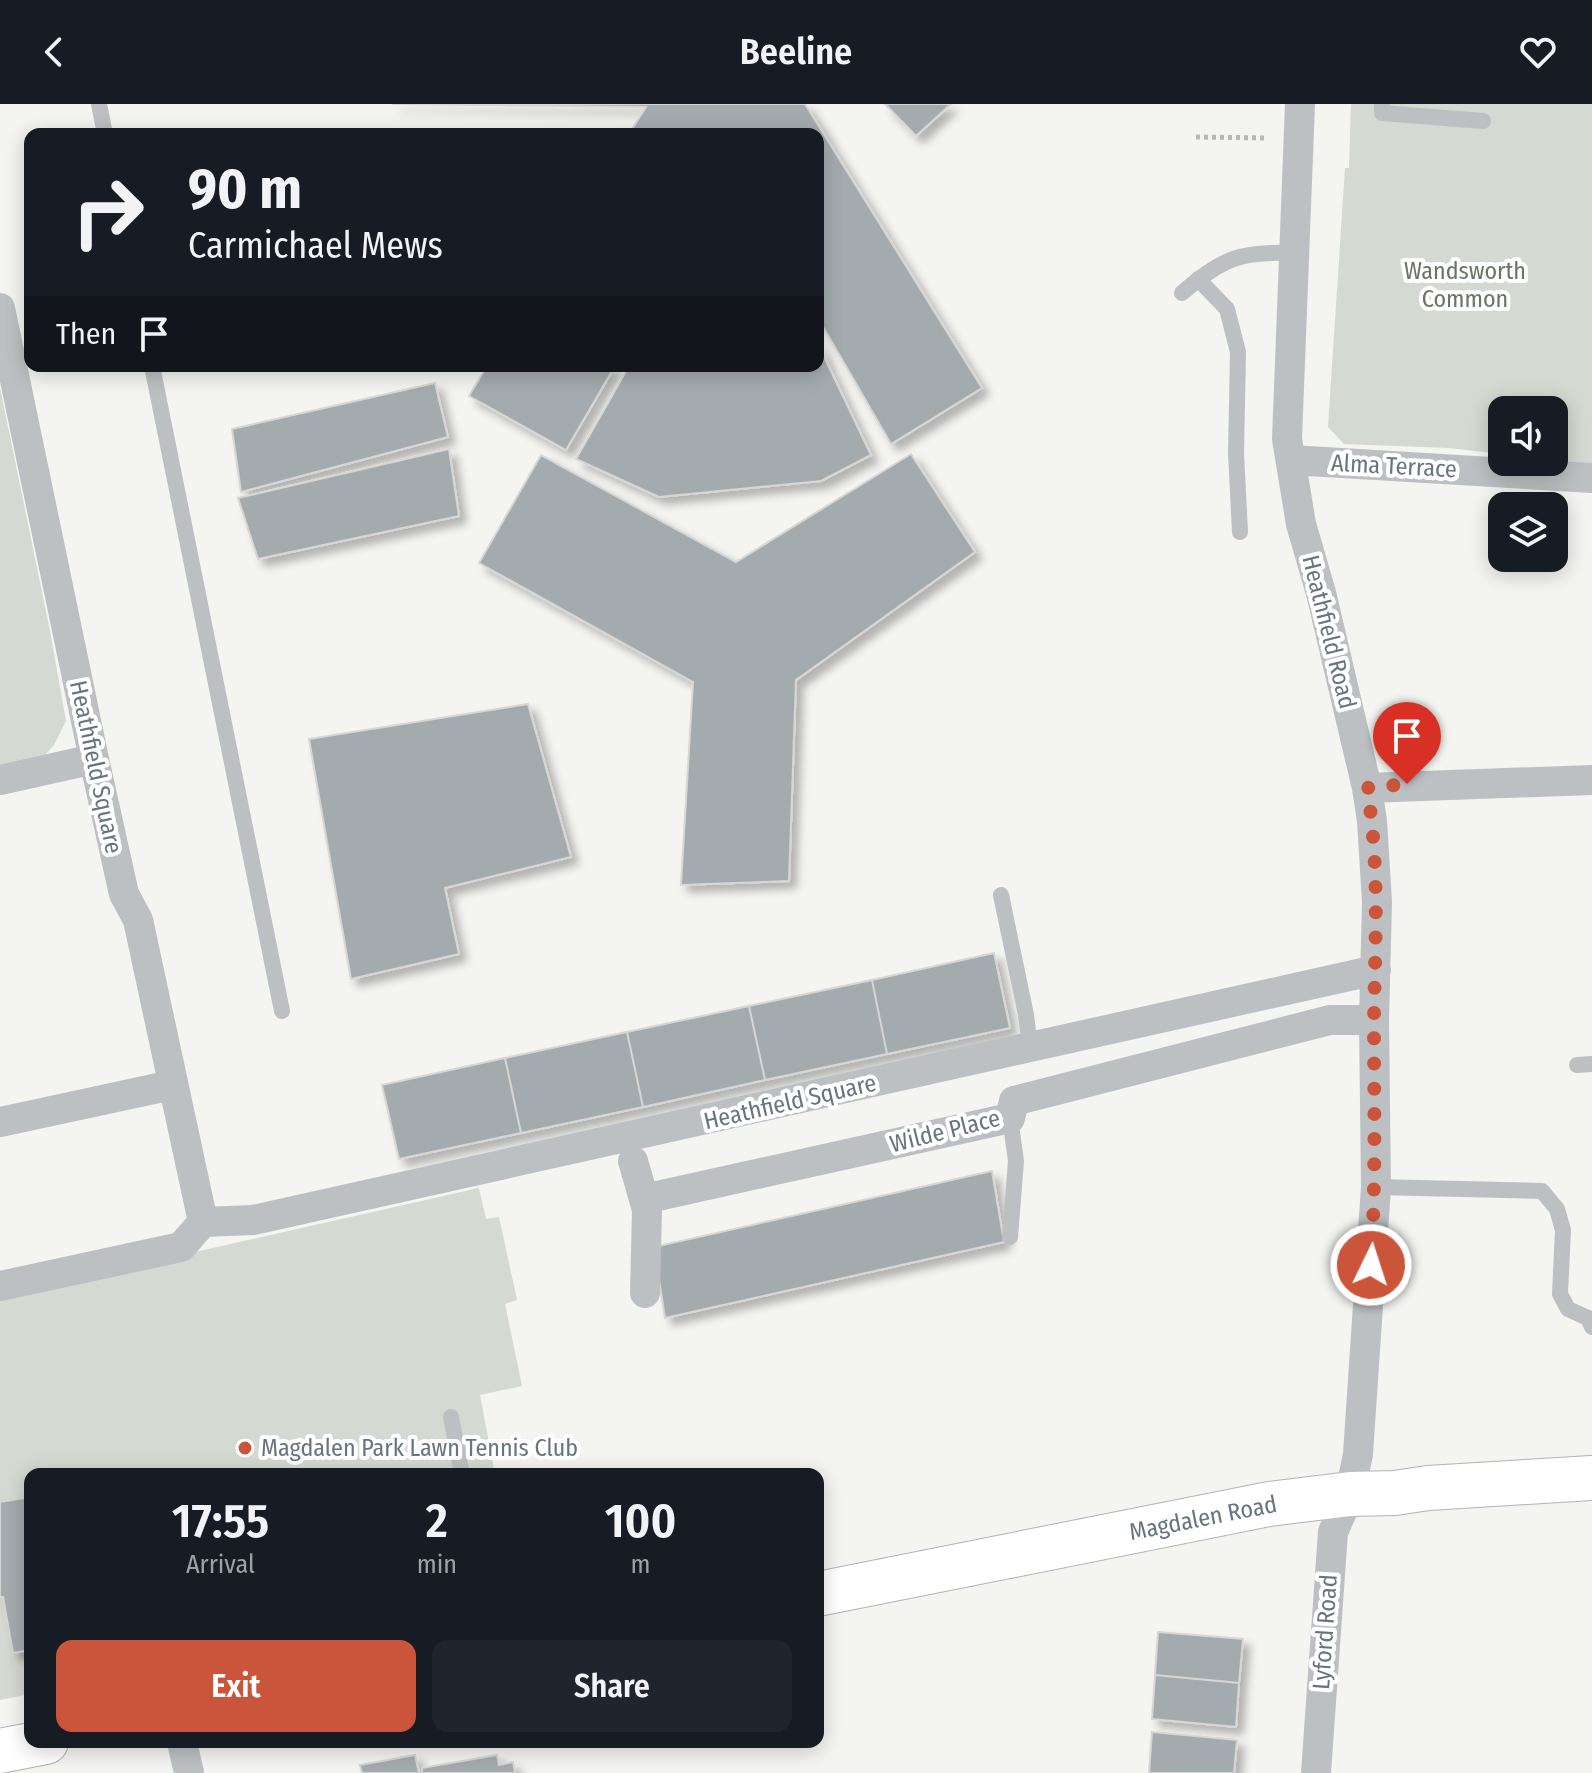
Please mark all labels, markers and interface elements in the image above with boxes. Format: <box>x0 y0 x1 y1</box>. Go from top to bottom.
icon: back <box>32 30 76 74</box>
text: Beeline <box>740 30 852 74</box>
icon: heart <box>1516 30 1560 74</box>
text: 90 m <box>188 156 302 223</box>
icon: right <box>56 160 160 264</box>
text: Carmichael Mews <box>188 224 443 268</box>
park label: Wandsworth Common <box>1404 257 1526 313</box>
icon: arrive <box>132 312 176 356</box>
text: Then <box>56 316 116 352</box>
map controls <box>1488 396 1568 572</box>
button: sound <box>1488 396 1568 476</box>
street label: Alma Terrace <box>1330 449 1458 483</box>
button: layers <box>1488 492 1568 572</box>
street label: Heathfield Road <box>1296 552 1362 712</box>
street label: Heathfield Square <box>64 678 128 856</box>
pin <box>1373 702 1441 784</box>
icon: arrive <box>1385 714 1429 758</box>
street label: Heathfield Square <box>701 1069 879 1135</box>
street label: Wilde Place <box>887 1104 1003 1158</box>
position arrow <box>1329 1223 1413 1307</box>
place label: Magdalen Park Lawn Tennis Club <box>261 1434 578 1462</box>
marker: Magdalen Park Lawn Tennis Club <box>236 1439 254 1457</box>
street label: Magdalen Road <box>1127 1490 1279 1546</box>
text: 17:55 <box>172 1492 269 1550</box>
text: 2 <box>426 1492 448 1550</box>
text: 100 <box>605 1492 676 1550</box>
text: Arrival <box>186 1549 255 1580</box>
text: min <box>417 1549 457 1580</box>
text: m <box>630 1549 650 1580</box>
street label: Lyford Road <box>1307 1573 1343 1691</box>
button: Exit <box>56 1640 416 1732</box>
button: Share <box>432 1640 792 1732</box>

